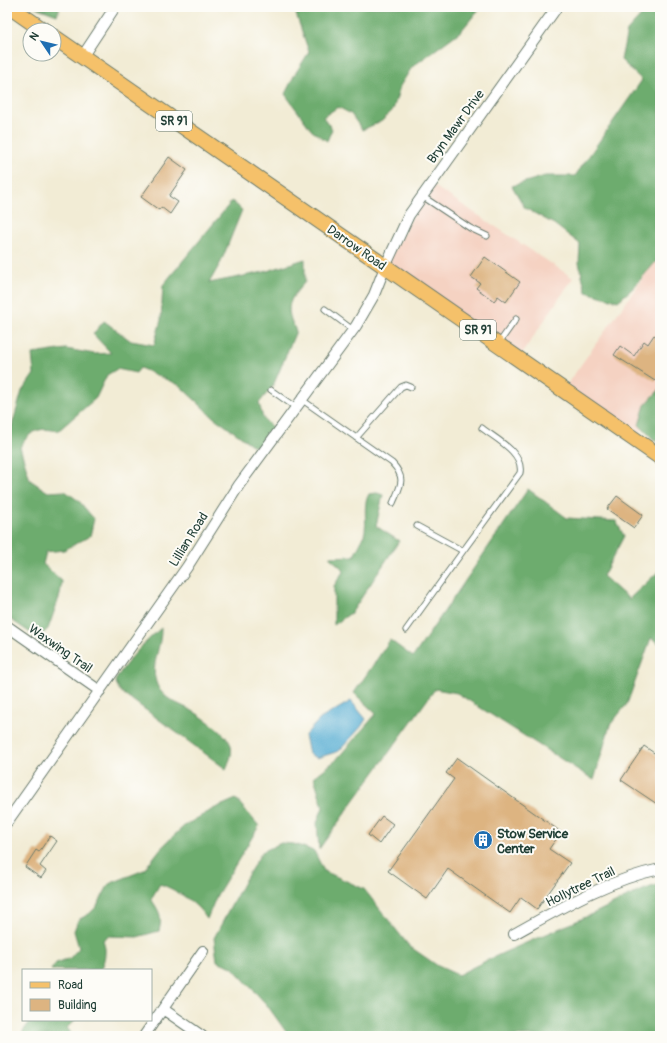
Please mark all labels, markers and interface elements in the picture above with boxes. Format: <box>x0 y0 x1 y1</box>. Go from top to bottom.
north arrow <box>22 22 62 62</box>
text: N <box>27 29 42 43</box>
street label: Bryn Mawr Drive <box>424 86 488 167</box>
road number: SR 91 <box>156 111 192 131</box>
street label: Darrow Road <box>324 222 389 274</box>
road number: SR 91 <box>460 320 496 340</box>
street label: Lillian Road <box>166 509 212 570</box>
street label: Waxwing Trail <box>25 621 95 677</box>
place label: Stow Service Center <box>497 826 569 857</box>
building icon: Stow Service Center <box>472 829 494 851</box>
street label: Hollytree Trail <box>543 863 618 911</box>
legend <box>22 969 152 1021</box>
text: Road <box>58 978 83 993</box>
text: Building <box>58 998 97 1013</box>

